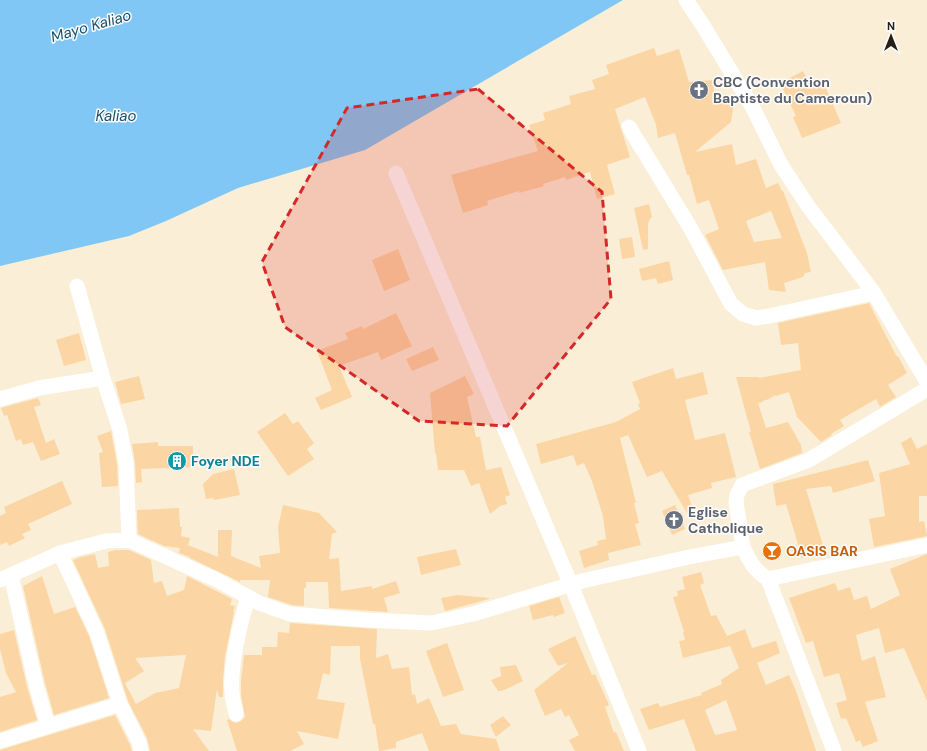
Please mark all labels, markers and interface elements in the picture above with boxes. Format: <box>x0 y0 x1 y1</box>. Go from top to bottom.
water label: Mayo Kaliao <box>48 5 134 47</box>
north arrow <box>871 16 911 56</box>
text: N <box>887 19 895 33</box>
place label: CBC (Convention Baptiste du Cameroun) <box>713 73 872 107</box>
church icon: CBC (Convention Baptiste du Cameroun) <box>688 79 710 101</box>
water label: Kaliao <box>96 106 137 126</box>
building icon: Foyer NDE <box>166 450 188 472</box>
place label: Foyer NDE <box>191 452 260 470</box>
place label: Eglise Catholique <box>688 503 764 537</box>
church icon: Eglise Catholique <box>663 509 685 531</box>
bar icon: OASIS BAR <box>761 540 783 562</box>
place label: OASIS BAR <box>786 542 858 560</box>

